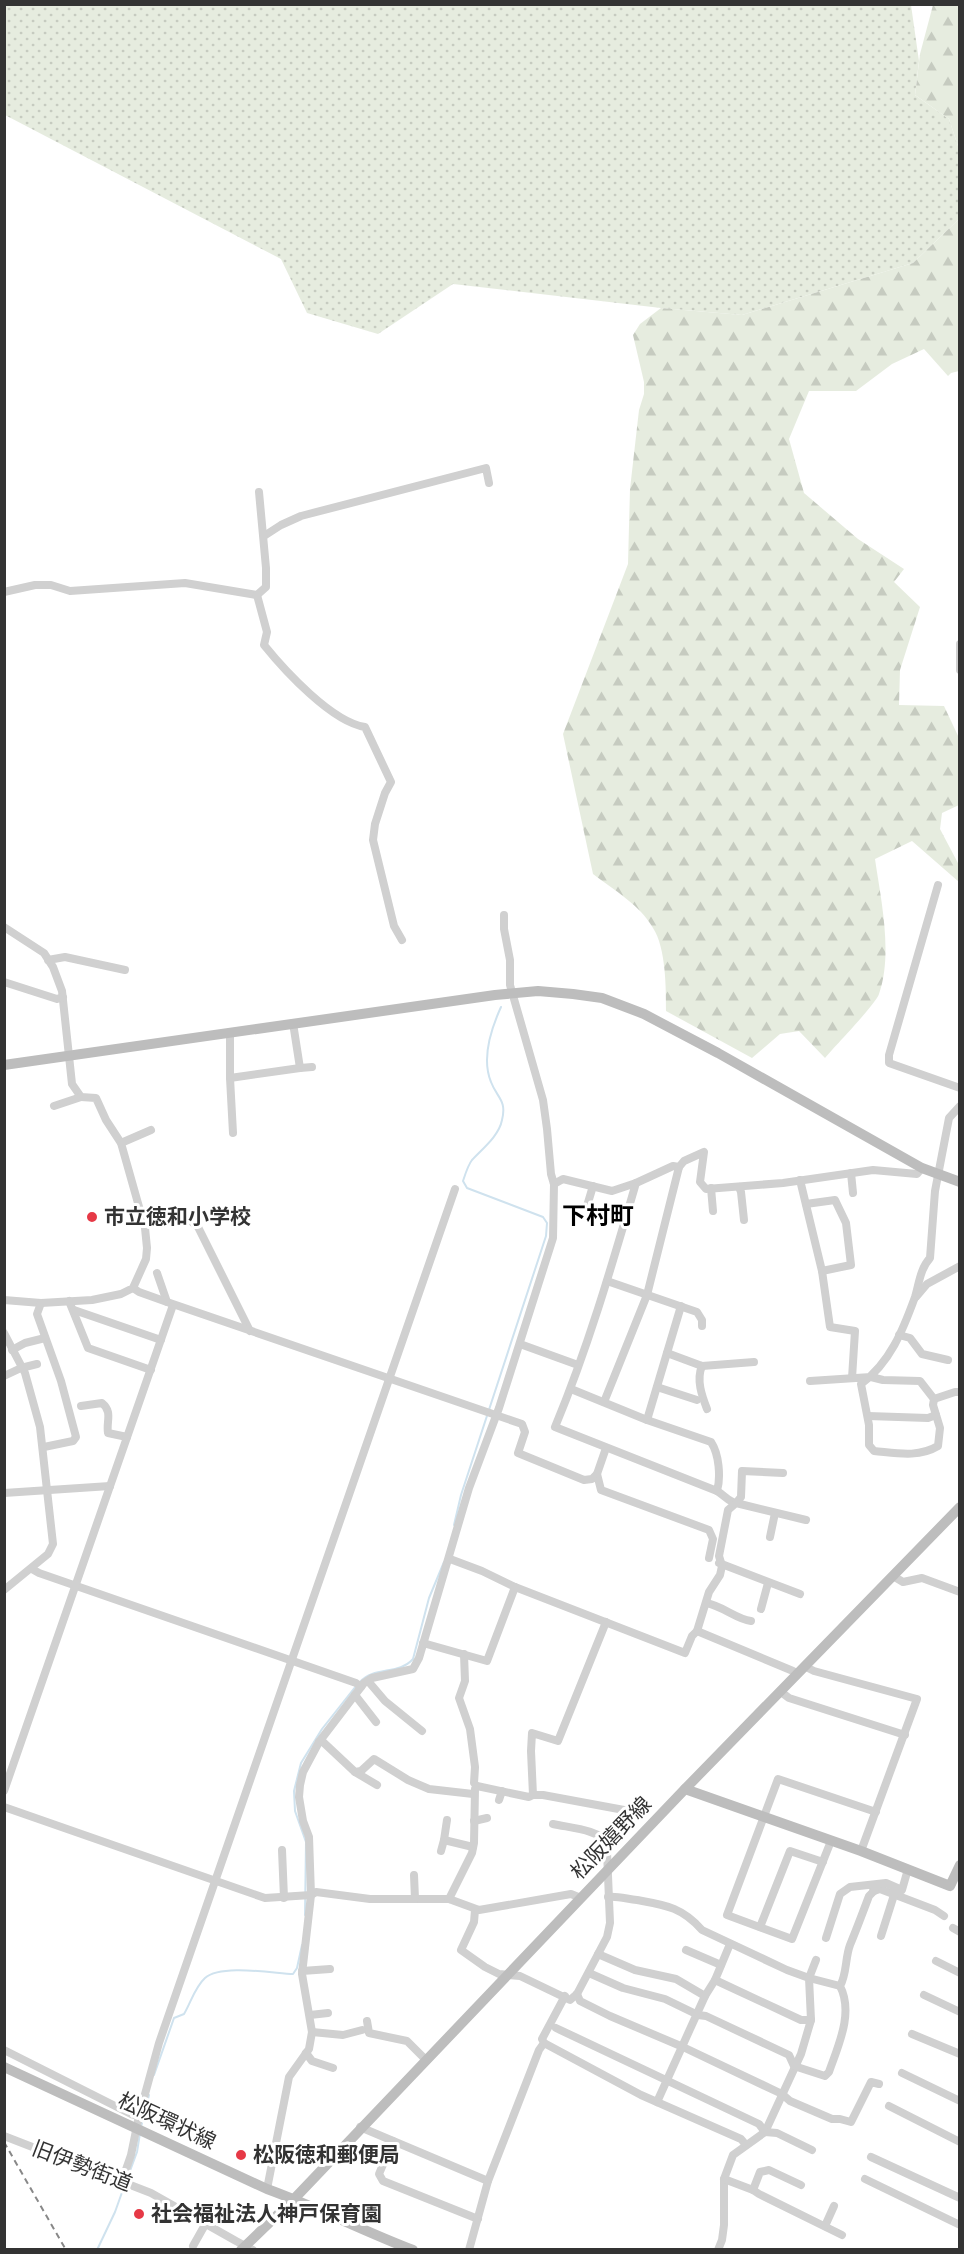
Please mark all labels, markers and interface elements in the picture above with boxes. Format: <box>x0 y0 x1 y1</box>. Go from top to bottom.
district label: 下村町 <box>562 1203 634 1233</box>
place label: 市立徳和小学校 <box>104 1205 251 1232</box>
marker: 市立徳和小学校 <box>85 1210 99 1224</box>
street label: 松阪嬉野線 <box>566 1792 658 1886</box>
street label: 松阪環状線 <box>113 2088 220 2157</box>
street label: 旧伊勢街道 <box>28 2136 135 2199</box>
place label: 松阪徳和郵便局 <box>253 2143 400 2170</box>
marker: 松阪徳和郵便局 <box>234 2148 248 2162</box>
place label: 社会福祉法人神戸保育園 <box>151 2202 382 2229</box>
marker: 社会福祉法人神戸保育園 <box>132 2207 146 2221</box>

